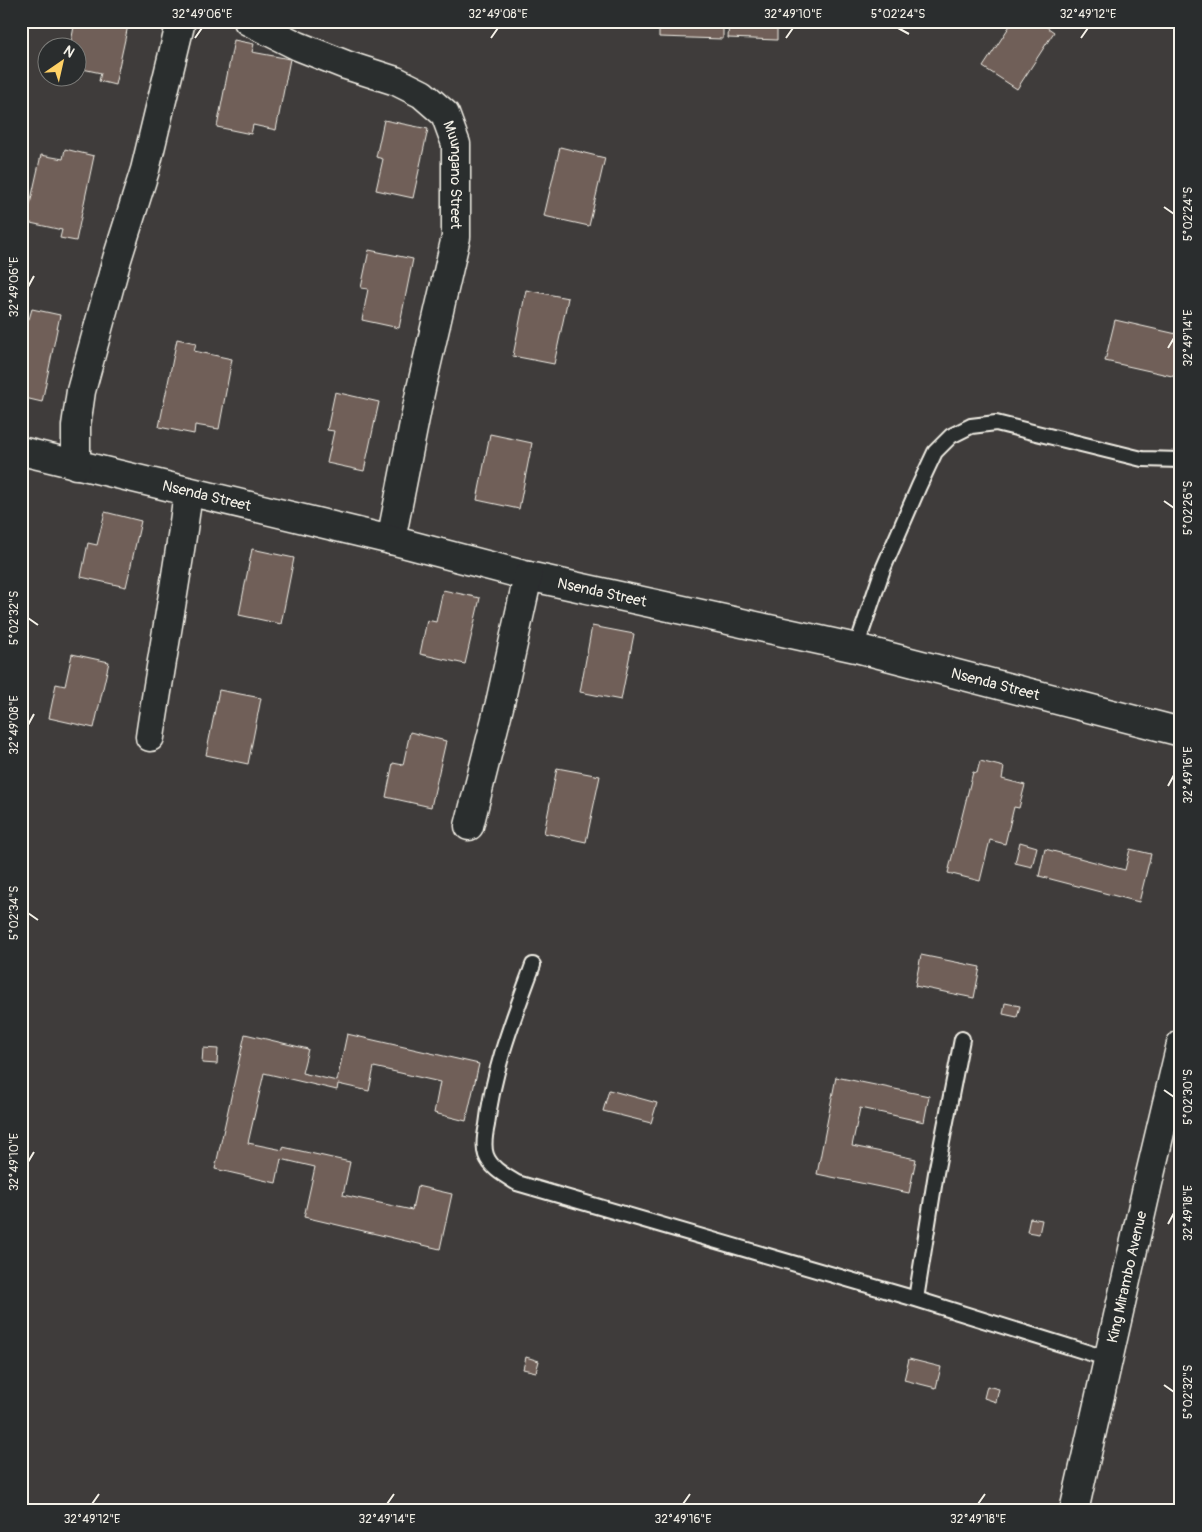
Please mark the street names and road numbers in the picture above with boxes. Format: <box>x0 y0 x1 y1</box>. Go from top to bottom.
street label: Muungano Street <box>438 118 465 230</box>
street label: Nsenda Street <box>160 476 254 516</box>
street label: Nsenda Street <box>556 574 649 612</box>
street label: Nsenda Street <box>949 664 1043 705</box>
street label: King Mirambo Avenue <box>1103 1209 1152 1345</box>

